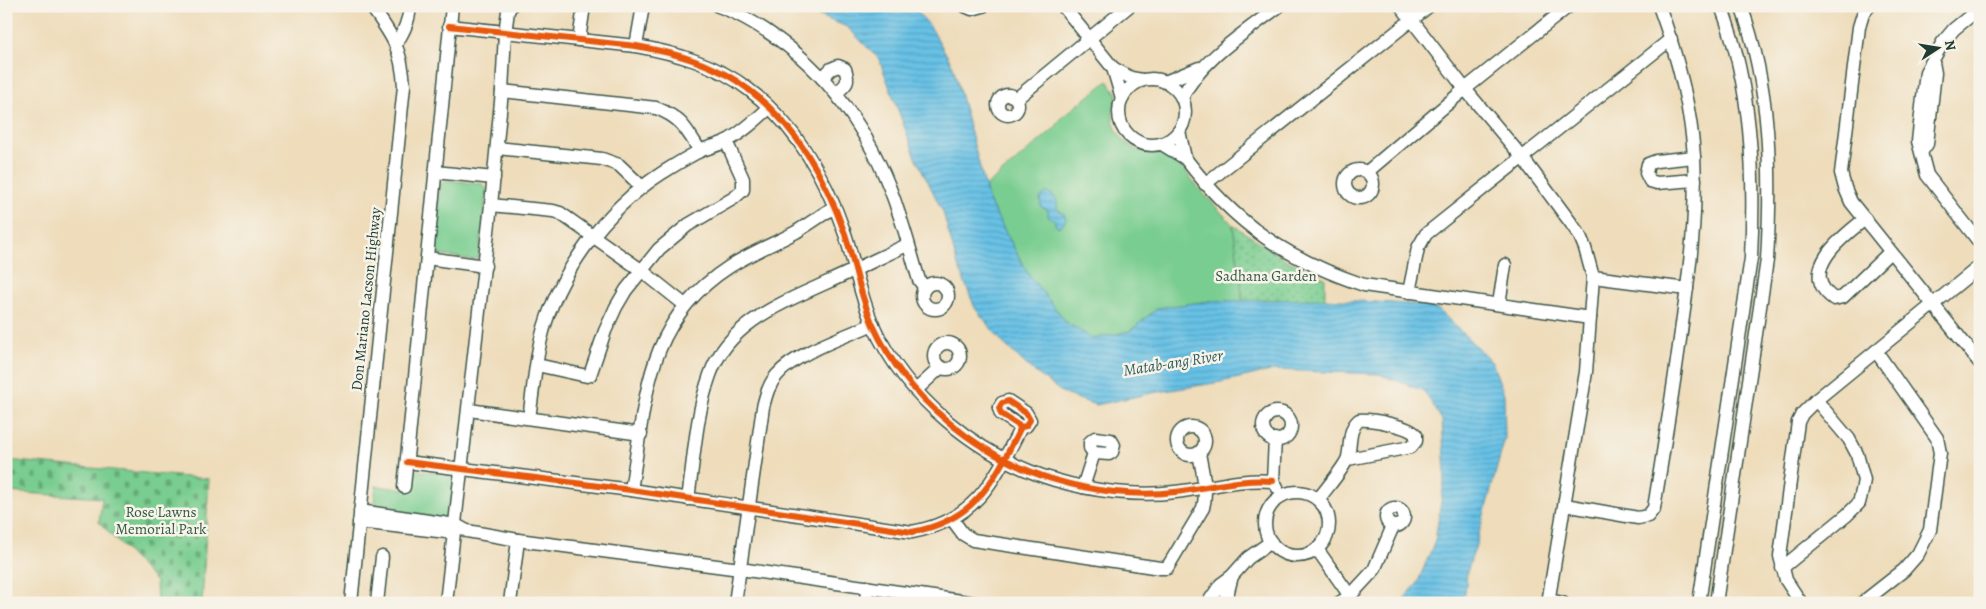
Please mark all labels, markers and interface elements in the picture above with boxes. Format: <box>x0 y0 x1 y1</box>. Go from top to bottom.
north arrow <box>1914 22 1964 72</box>
text: N <box>1940 38 1961 52</box>
street label: Don Mariano Lacson Highway <box>346 206 386 392</box>
park label: Sadhana Garden <box>1215 266 1317 286</box>
water label: Matab-ang River <box>1122 344 1225 382</box>
park label: Rose Lawns Memorial Park <box>116 502 207 539</box>

